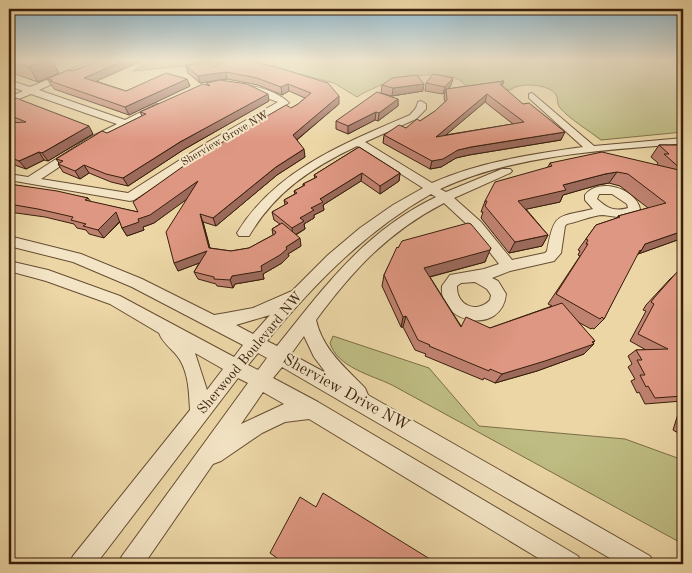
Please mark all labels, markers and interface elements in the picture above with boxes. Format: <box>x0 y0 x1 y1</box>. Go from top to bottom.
street label: Sherview Grove NW <box>179 109 271 168</box>
street label: Sherwood Boulevard NW <box>195 289 305 417</box>
street label: Sherview Drive NW <box>280 352 412 434</box>

